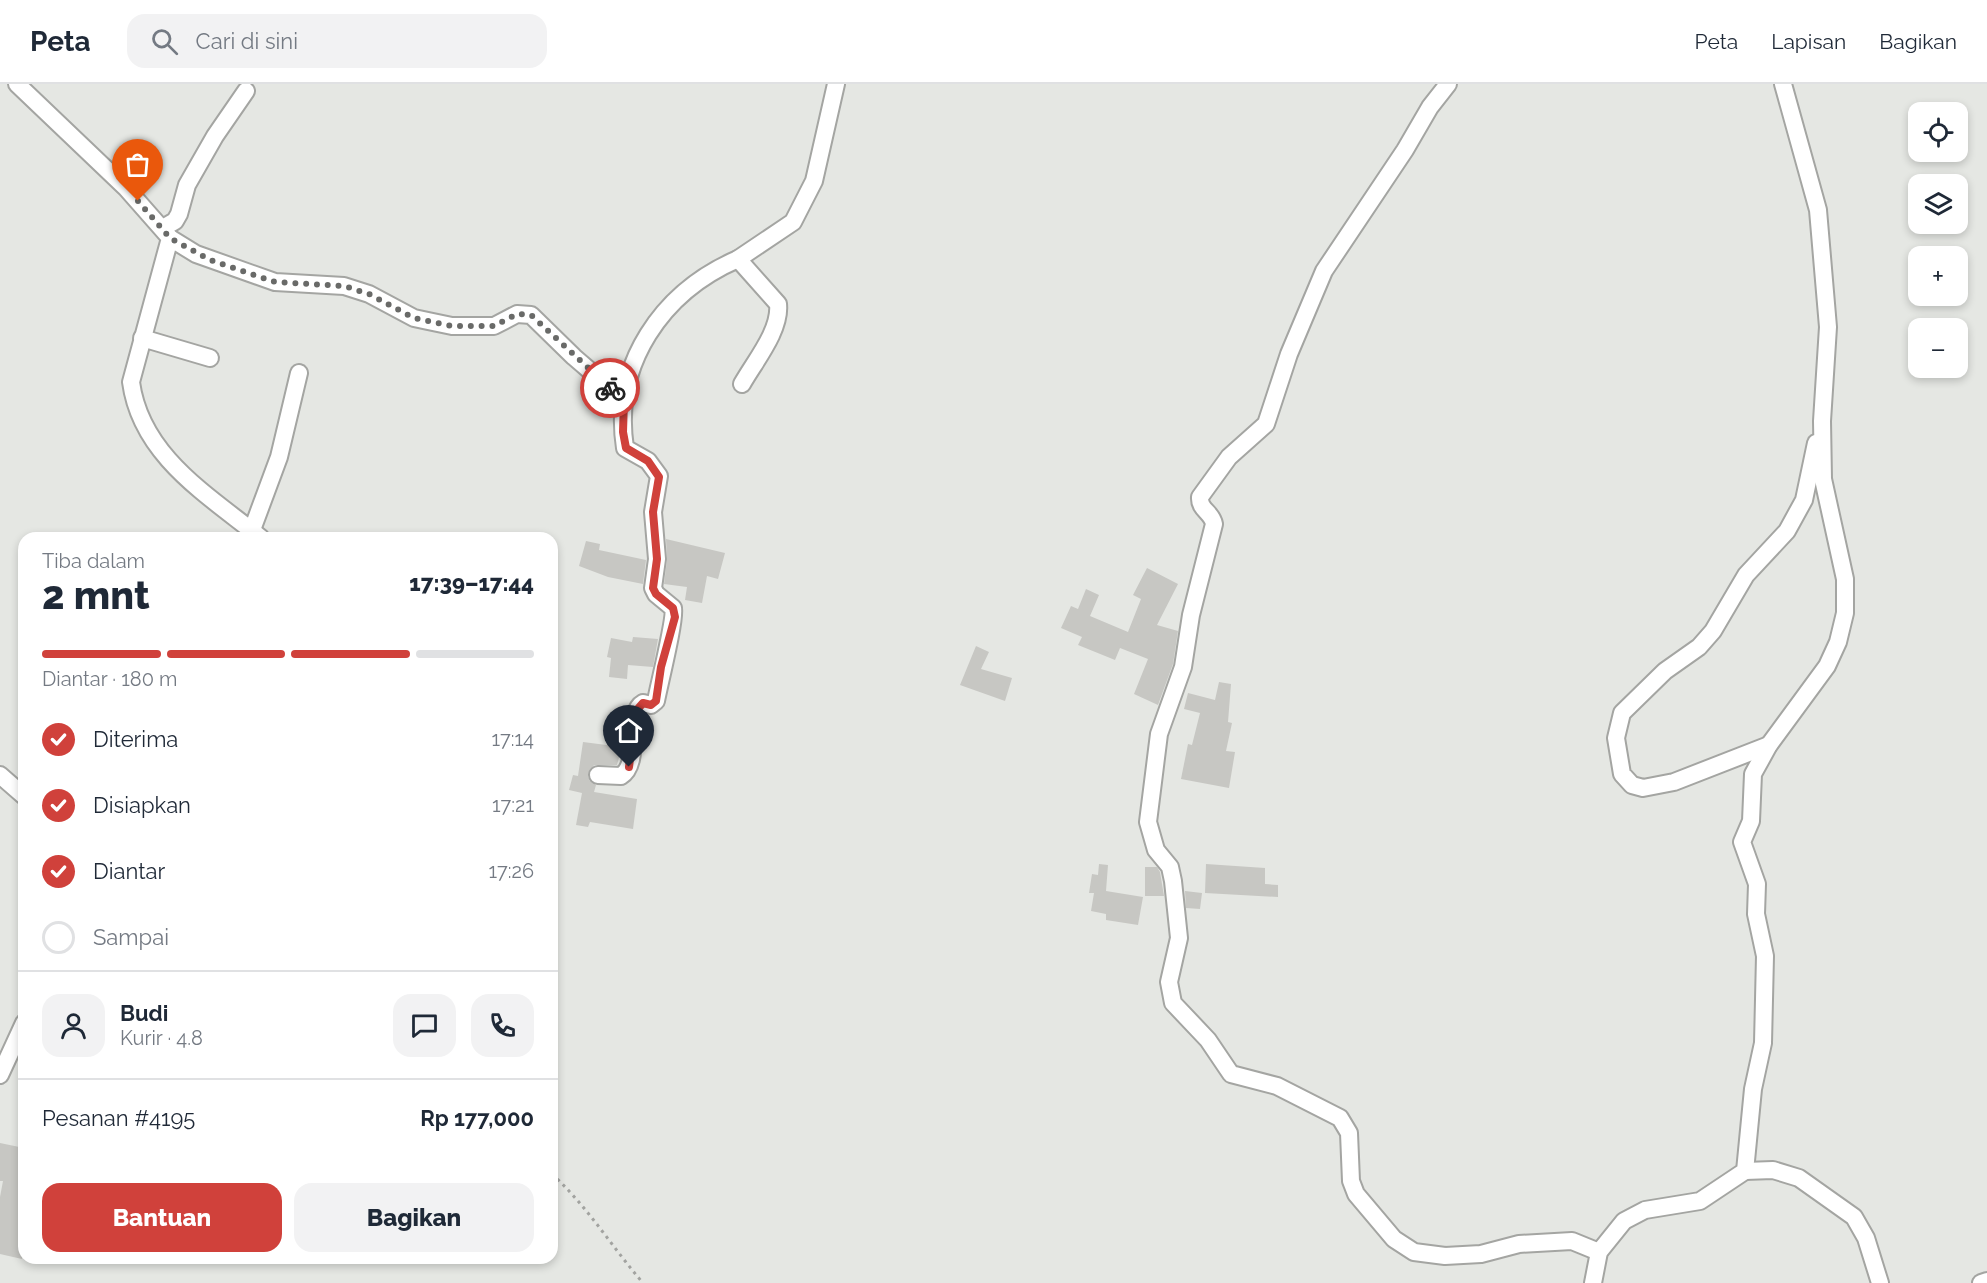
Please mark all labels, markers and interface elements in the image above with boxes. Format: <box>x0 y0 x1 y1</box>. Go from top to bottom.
search box <box>127 14 547 68</box>
text: Peta <box>30 25 91 58</box>
icon: search <box>148 25 181 58</box>
text: Cari di sini <box>196 28 298 54</box>
text: Peta <box>1695 29 1738 54</box>
text: Lapisan <box>1771 29 1846 54</box>
text: Bagikan <box>1879 29 1957 54</box>
map controls <box>1908 102 1968 378</box>
button: locate <box>1908 102 1968 162</box>
pin <box>112 139 163 201</box>
icon: bag <box>121 148 154 181</box>
button: layers <box>1908 174 1968 234</box>
button: + <box>1908 246 1968 306</box>
button: − <box>1908 318 1968 378</box>
courier <box>580 358 640 418</box>
icon: bike <box>594 372 627 405</box>
text: Tiba dalam <box>42 549 145 573</box>
text: 17:39–17:44 <box>409 570 534 596</box>
text: 2 mnt <box>42 572 150 618</box>
text: Diantar · 180 m <box>42 667 177 691</box>
pin <box>603 705 654 767</box>
icon: home <box>612 714 645 747</box>
icon: check <box>42 723 75 756</box>
text: Diterima <box>93 726 178 752</box>
text: 17:14 <box>492 727 534 751</box>
icon: check <box>42 789 75 822</box>
text: Disiapkan <box>93 792 191 818</box>
text: 17:21 <box>492 793 534 817</box>
icon: check <box>42 855 75 888</box>
text: Diantar <box>93 858 165 884</box>
text: 17:26 <box>489 859 534 883</box>
text: Sampai <box>93 924 169 950</box>
button: person <box>42 994 105 1057</box>
button: chat <box>393 994 456 1057</box>
button: phone <box>471 994 534 1057</box>
text: Budi <box>120 1000 168 1026</box>
text: Kurir · 4.8 <box>120 1026 203 1050</box>
text: Pesanan #4195 <box>42 1105 195 1131</box>
text: Rp 177,000 <box>420 1105 534 1131</box>
button: Bantuan <box>42 1183 282 1252</box>
button: Bagikan <box>294 1183 534 1252</box>

